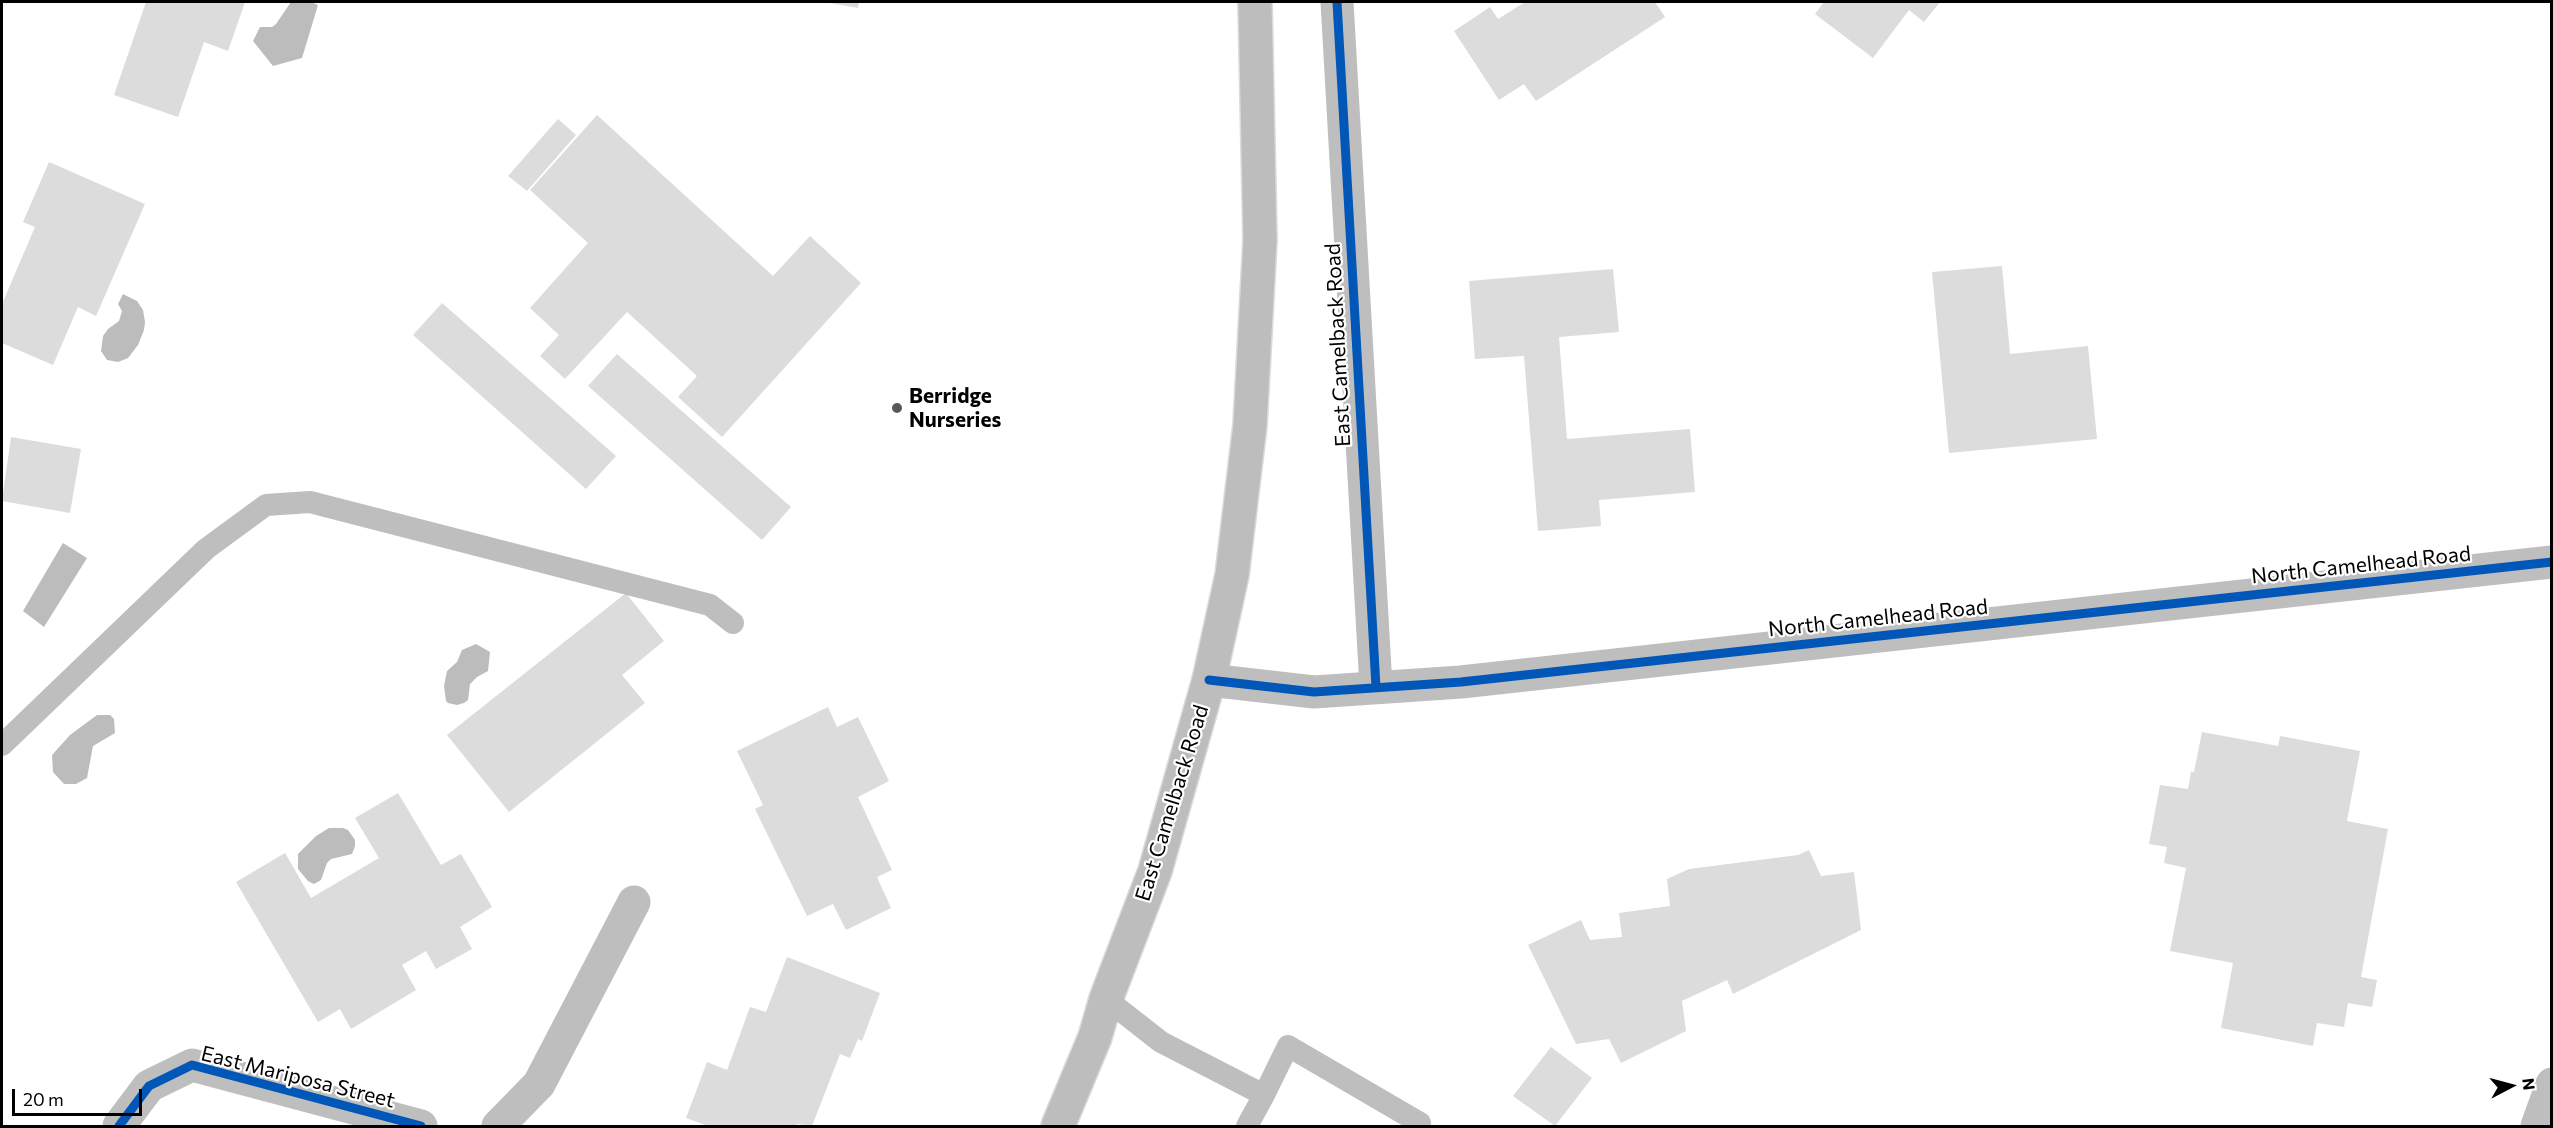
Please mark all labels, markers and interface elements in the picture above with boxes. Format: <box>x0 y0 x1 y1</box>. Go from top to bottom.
street label: East Camelback Road <box>1320 243 1356 447</box>
place label: Berridge Nurseries <box>909 383 1001 433</box>
marker: Berridge Nurseries <box>890 401 904 415</box>
street label: North Camelhead Road <box>2250 541 2472 589</box>
street label: North Camelhead Road <box>1767 594 1989 642</box>
street label: East Camelback Road <box>1130 702 1214 904</box>
street label: East Mariposa Street <box>198 1041 398 1113</box>
north arrow <box>2481 1056 2541 1116</box>
scale bar <box>15 1077 146 1115</box>
text: N <box>2519 1077 2539 1091</box>
text: 20 m <box>23 1088 64 1110</box>

